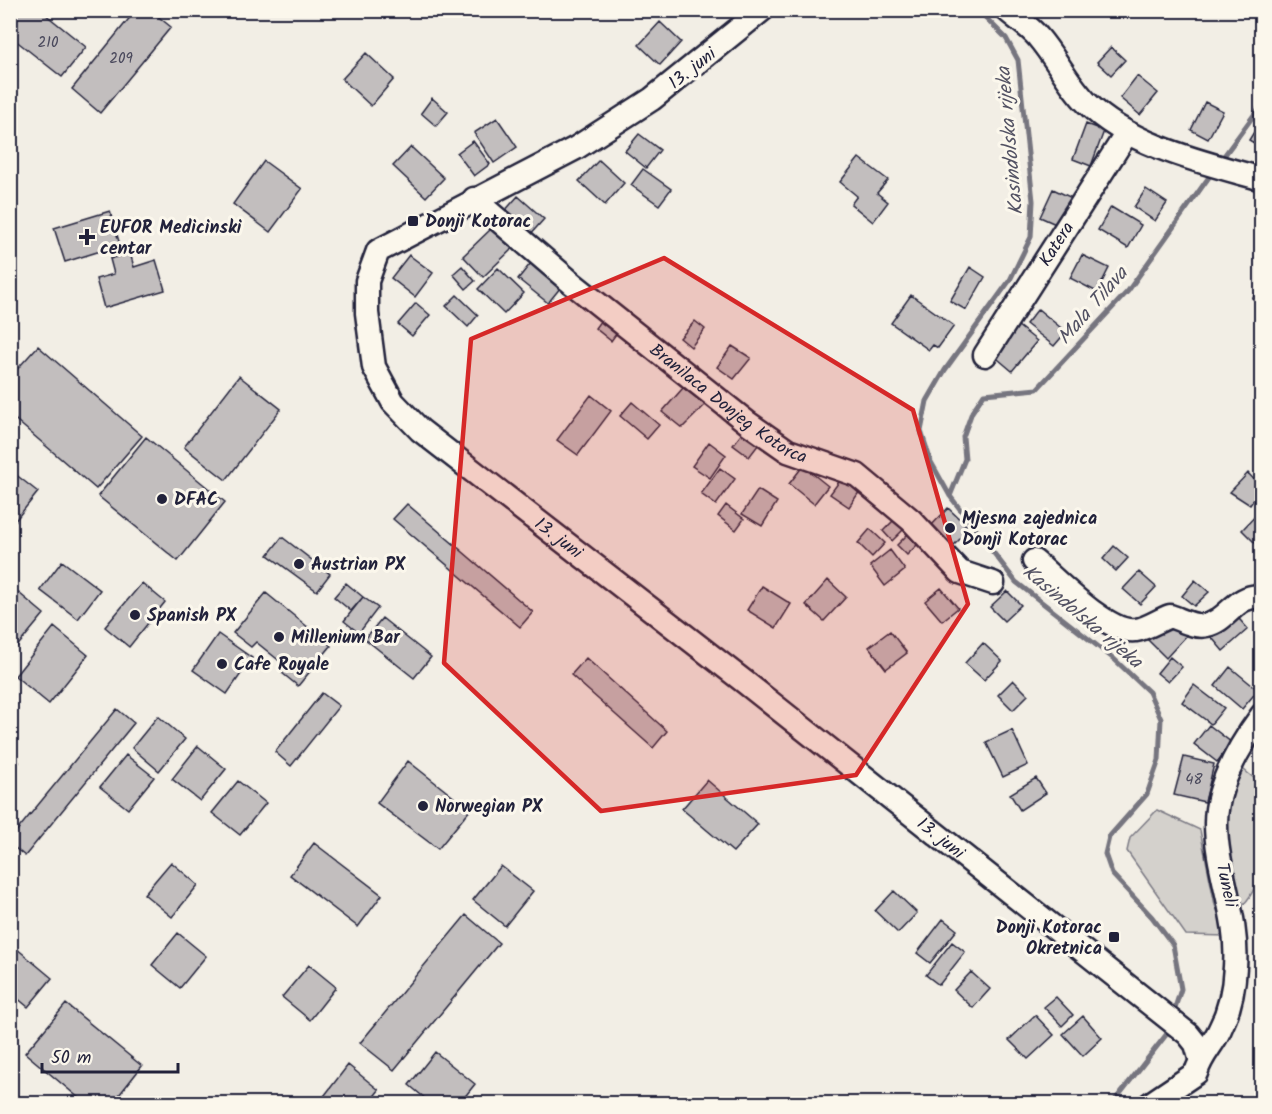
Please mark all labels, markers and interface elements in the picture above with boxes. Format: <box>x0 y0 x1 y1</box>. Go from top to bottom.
house number: 210 <box>38 31 59 55</box>
street label: 13. juni <box>663 41 724 97</box>
house number: 209 <box>109 47 133 71</box>
water label: Kasindolska rijeka <box>988 64 1033 216</box>
place label: Donji Kotorac <box>425 208 531 237</box>
place label: EUFOR Medicinski centar <box>100 214 242 264</box>
marker: Donji Kotorac <box>406 214 420 228</box>
street label: Katera <box>1032 216 1083 273</box>
marker: EUFOR Medicinski centar <box>78 228 96 246</box>
water label: Mala Tilava <box>1050 259 1138 353</box>
street label: Branilaca Donjeg Kotorca <box>642 337 811 473</box>
place label: DFAC <box>174 486 218 515</box>
marker: DFAC <box>155 492 169 506</box>
place label: Mjesna zajednica Donji Kotorac <box>962 505 1097 555</box>
street label: 13. juni <box>527 511 589 568</box>
marker: Mjesna zajednica Donji Kotorac <box>943 521 957 535</box>
place label: Austrian PX <box>311 551 407 580</box>
marker: Austrian PX <box>292 557 306 571</box>
water label: Kasindolska rijeka <box>1015 558 1150 679</box>
place label: Spanish PX <box>147 602 238 631</box>
marker: Spanish PX <box>128 608 142 622</box>
place label: Millenium Bar <box>291 624 401 653</box>
marker: Millenium Bar <box>272 630 286 644</box>
place label: Cafe Royale <box>234 651 329 680</box>
marker: Cafe Royale <box>215 657 229 671</box>
house number: 48 <box>1185 768 1204 792</box>
place label: Norwegian PX <box>435 793 544 822</box>
marker: Norwegian PX <box>416 799 430 813</box>
street label: 13. juni <box>910 811 971 868</box>
street label: Tuneli <box>1207 860 1245 911</box>
place label: Donji Kotorac Okretnica <box>996 914 1102 964</box>
marker: Donji Kotorac Okretnica <box>1107 930 1121 944</box>
scale bar <box>42 1036 178 1074</box>
text: 50 m <box>51 1044 91 1073</box>

